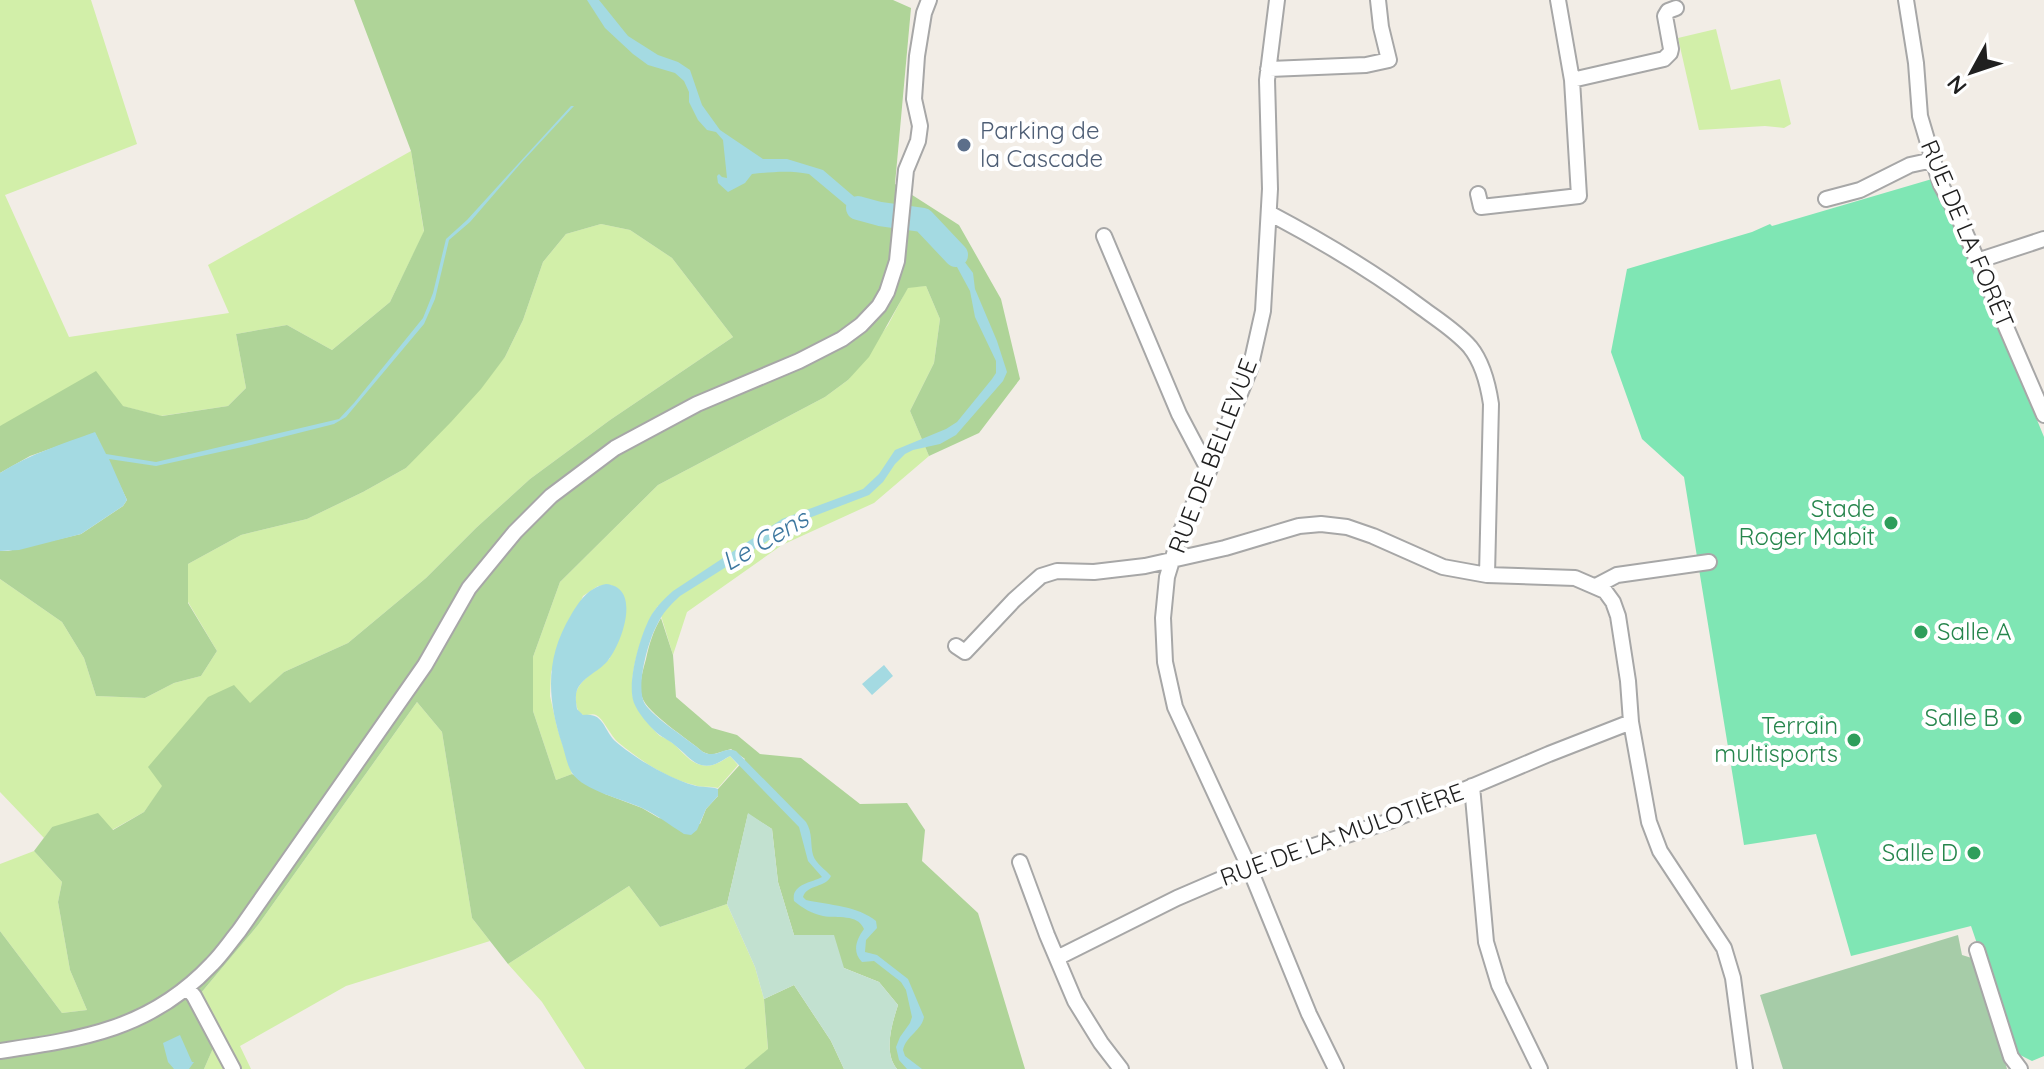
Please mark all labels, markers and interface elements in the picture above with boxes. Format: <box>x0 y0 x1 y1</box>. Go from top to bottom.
north arrow <box>1932 32 2012 112</box>
text: N <box>1941 70 1973 100</box>
place label: Parking de la Cascade <box>980 115 1103 173</box>
street label: RUE DE LA FORÊT <box>1915 135 2021 332</box>
marker: Parking de la Cascade <box>955 136 973 154</box>
street label: RUE DE BELLEVUE <box>1161 354 1263 557</box>
place label: Stade Roger Mabit <box>1738 493 1875 551</box>
water label: Le Cens <box>716 501 815 577</box>
marker: Stade Roger Mabit <box>1882 514 1900 532</box>
place label: Salle A <box>1937 616 2011 646</box>
marker: Salle A <box>1912 623 1930 641</box>
place label: Salle B <box>1924 702 1999 732</box>
marker: Salle B <box>2006 709 2024 727</box>
place label: Terrain multisports <box>1714 710 1838 768</box>
marker: Terrain multisports <box>1845 731 1863 749</box>
street label: RUE DE LA MULOTIÈRE <box>1216 776 1467 892</box>
place label: Salle D <box>1882 837 1958 867</box>
marker: Salle D <box>1965 844 1983 862</box>

